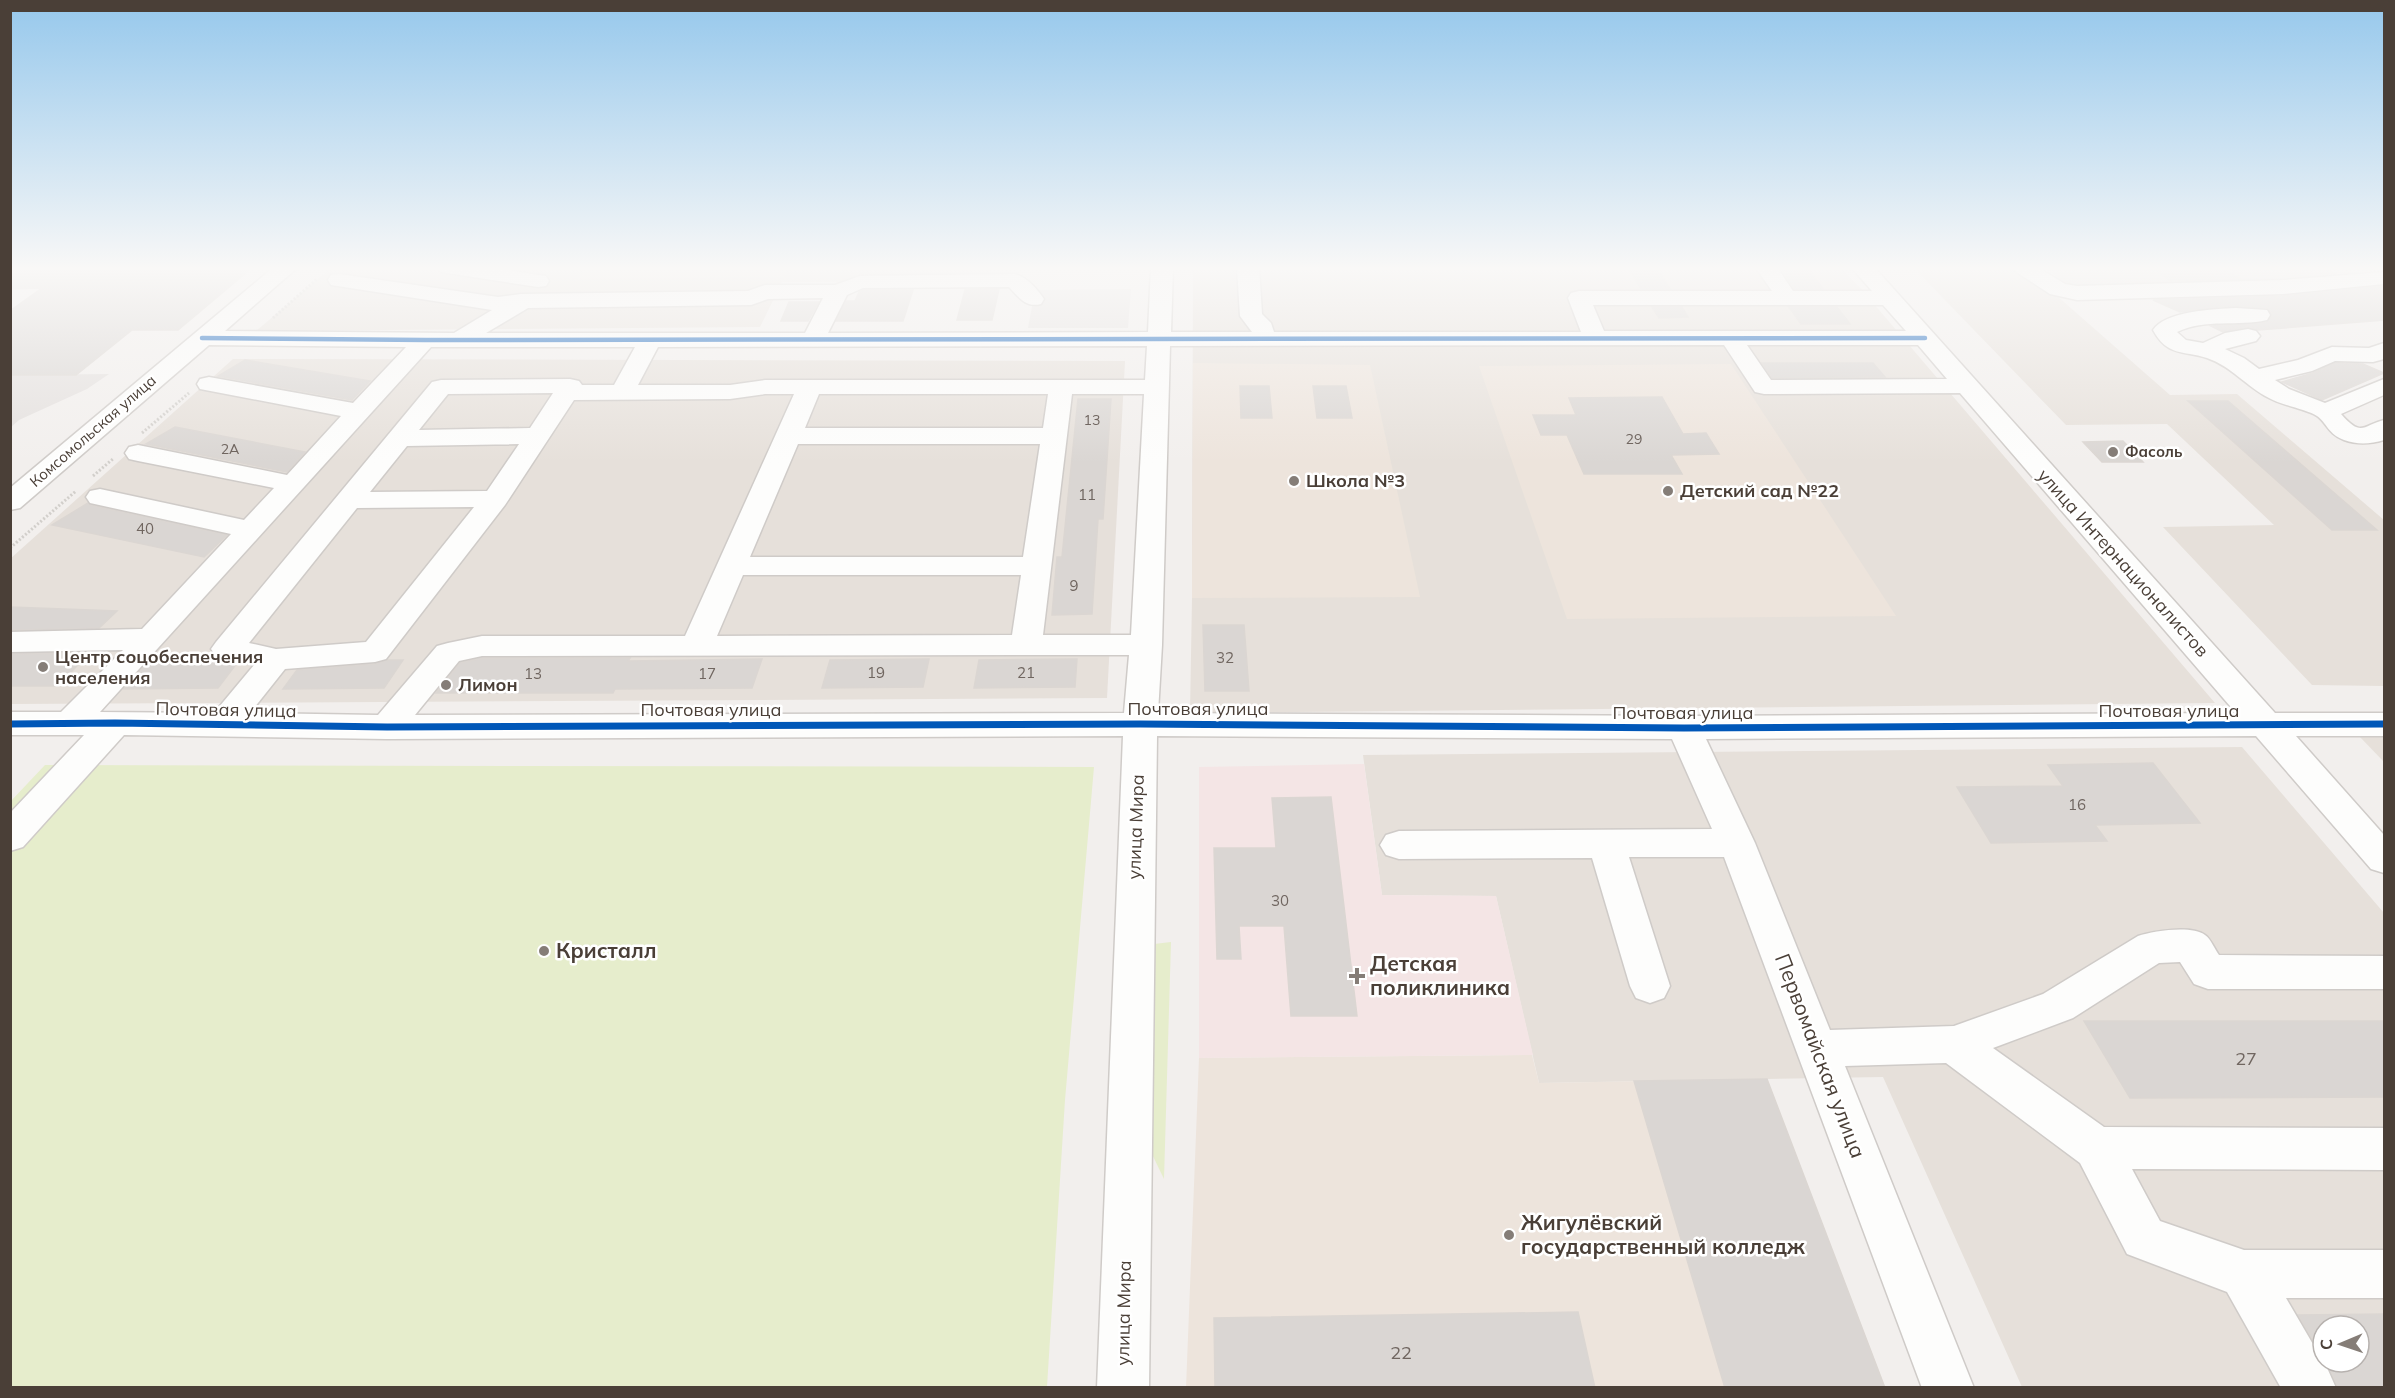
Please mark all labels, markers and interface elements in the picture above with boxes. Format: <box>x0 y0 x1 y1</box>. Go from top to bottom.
street label: Комсомольская улица <box>26 371 160 491</box>
house number: 13 <box>1084 411 1100 429</box>
house number: 29 <box>1626 430 1642 448</box>
house number: 2А <box>221 440 240 458</box>
place label: Фасоль <box>2125 442 2182 461</box>
marker: Фасоль <box>2106 445 2120 459</box>
street label: улица Интернационалистов <box>2033 464 2214 661</box>
place label: Школа №3 <box>1306 469 1405 492</box>
marker: Школа №3 <box>1287 474 1301 488</box>
place label: Детский сад №22 <box>1680 479 1839 502</box>
marker: Детский сад №22 <box>1661 484 1675 498</box>
house number: 11 <box>1078 485 1096 504</box>
house number: 40 <box>136 519 154 538</box>
house number: 9 <box>1069 576 1079 595</box>
place label: Центр соцобеспечения населения <box>55 645 263 689</box>
house number: 32 <box>1216 648 1234 667</box>
marker: Центр соцобеспечения населения <box>36 660 50 674</box>
house number: 19 <box>867 663 885 682</box>
house number: 21 <box>1017 663 1035 682</box>
house number: 13 <box>524 664 542 683</box>
house number: 17 <box>698 664 716 683</box>
place label: Лимон <box>458 673 518 696</box>
marker: Лимон <box>439 678 453 692</box>
street label: Почтовая улица <box>155 697 297 722</box>
street label: Почтовая улица <box>1127 697 1269 720</box>
street label: Почтовая улица <box>640 698 782 721</box>
street label: Почтовая улица <box>2098 699 2240 722</box>
street label: Почтовая улица <box>1612 701 1754 724</box>
street label: улица Мира <box>1122 774 1149 880</box>
house number: 16 <box>2068 795 2086 814</box>
house number: 30 <box>1271 891 1289 910</box>
place label: Кристалл <box>556 937 657 963</box>
marker: Кристалл <box>537 944 551 958</box>
place label: Детская поликлиника <box>1370 950 1510 1000</box>
street label: Первомайская улица <box>1770 950 1872 1161</box>
marker: Детская поликлиника <box>1348 967 1366 985</box>
house number: 27 <box>2235 1047 2257 1070</box>
place label: Жигулёвский государственный колледж <box>1521 1209 1805 1259</box>
marker: Жигулёвский государственный колледж <box>1502 1228 1516 1242</box>
street label: улица Мира <box>1111 1260 1136 1366</box>
north arrow <box>2311 1314 2371 1374</box>
text: С <box>2316 1339 2336 1350</box>
house number: 22 <box>1390 1341 1412 1364</box>

